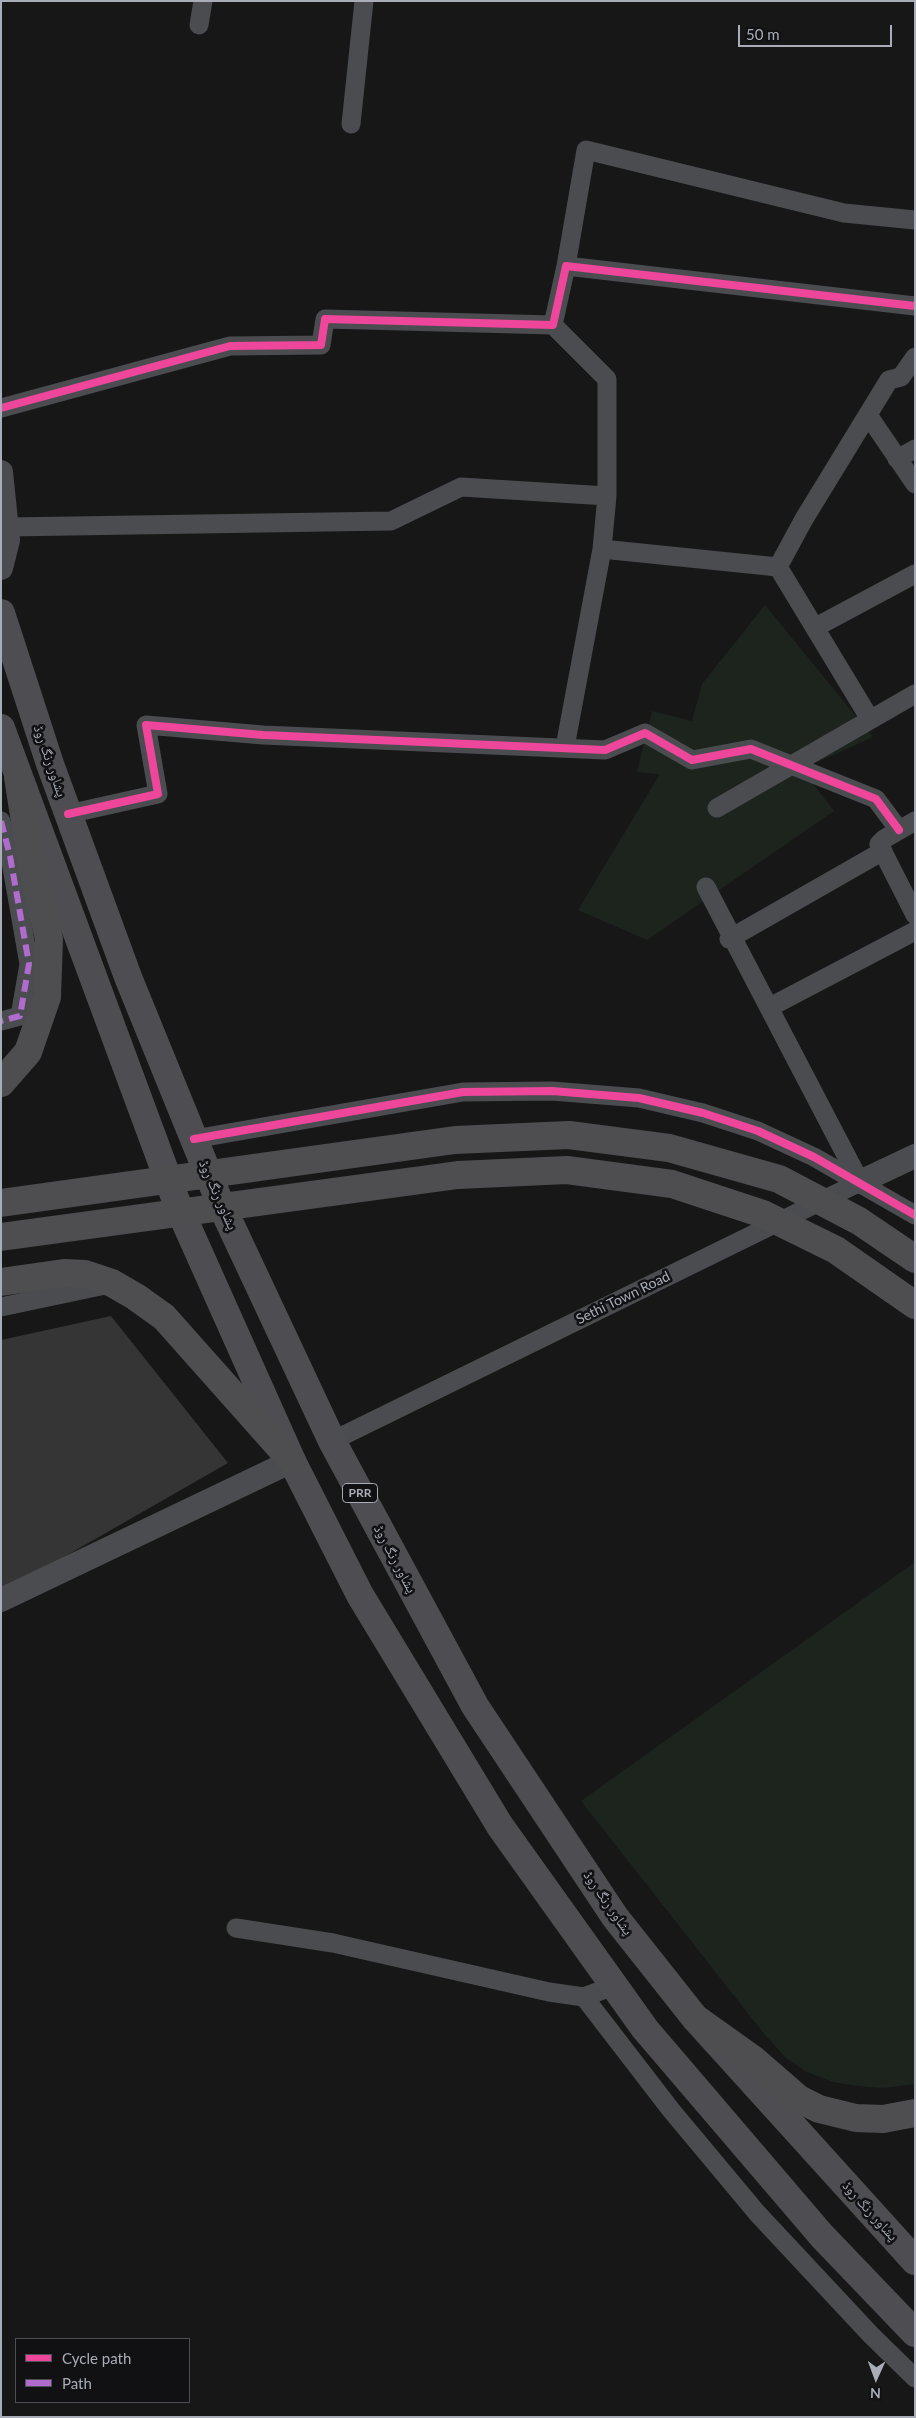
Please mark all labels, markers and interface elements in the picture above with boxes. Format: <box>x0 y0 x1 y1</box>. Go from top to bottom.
scale bar <box>741 15 895 47</box>
text: 50 m <box>746 25 780 43</box>
street label: پشاور رنگ روڈ <box>30 723 70 799</box>
street label: پشاور رنگ روڈ <box>195 1157 241 1233</box>
street label: Sethi Town Road <box>573 1268 673 1328</box>
road number: PRR <box>342 1484 378 1502</box>
street label: پشاور رنگ روڈ <box>370 1522 420 1596</box>
street label: پشاور رنگ روڈ <box>580 1868 636 1938</box>
street label: پشاور رنگ روڈ <box>839 2178 901 2244</box>
legend <box>15 2338 190 2403</box>
text: Cycle path <box>62 2349 131 2367</box>
north arrow <box>851 2353 901 2403</box>
text: Path <box>62 2374 92 2392</box>
text: N <box>870 2385 881 2402</box>

